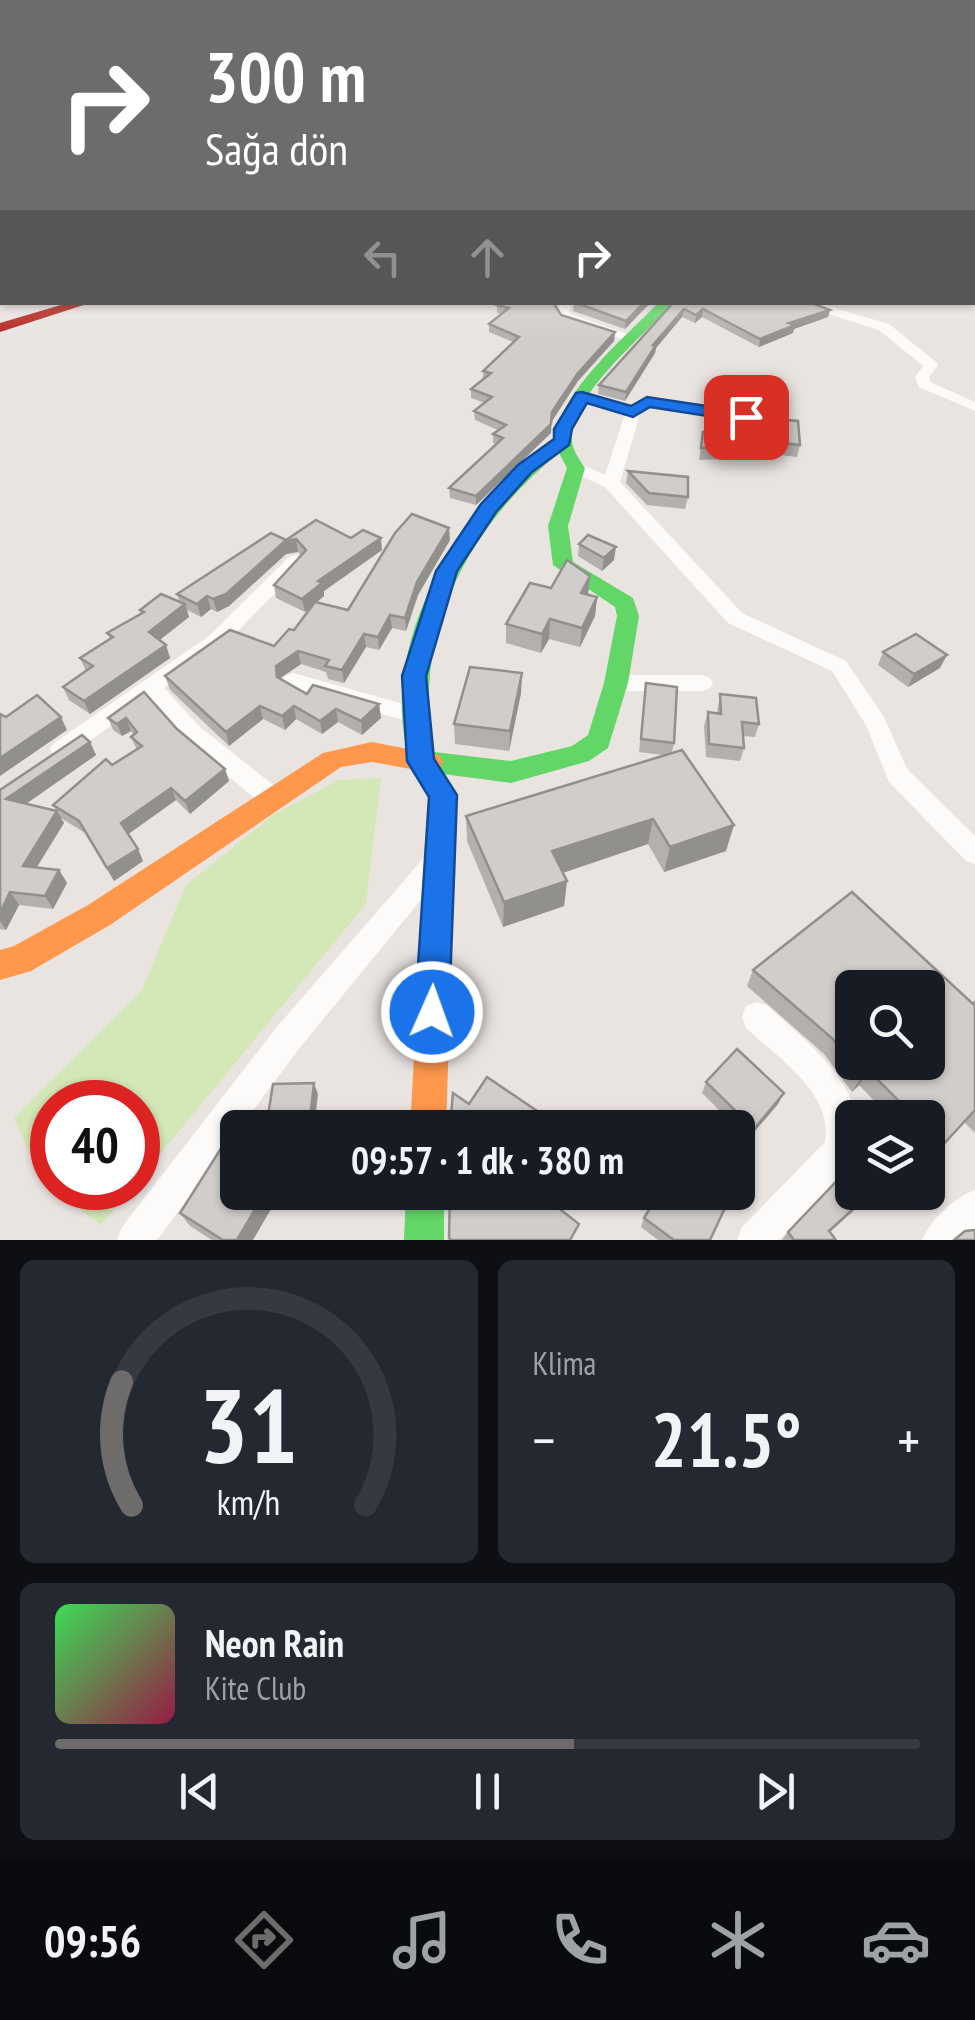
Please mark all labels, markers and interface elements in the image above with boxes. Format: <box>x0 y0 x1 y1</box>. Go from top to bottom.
text: 300 m <box>205 31 366 121</box>
icon: right <box>40 40 170 170</box>
text: Sağa dön <box>205 119 348 177</box>
icon: left <box>355 230 410 285</box>
icon: ahead <box>460 230 515 285</box>
icon: right <box>565 230 620 285</box>
pin <box>704 375 789 460</box>
icon: arrive <box>719 390 774 445</box>
position arrow <box>380 960 484 1064</box>
map controls <box>835 970 945 1210</box>
button: search <box>835 970 945 1080</box>
speed limit sign: 40 <box>30 1080 160 1210</box>
button: layers <box>835 1100 945 1210</box>
text: 09:57 · 1 dk · 380 m <box>351 1135 624 1184</box>
text: Klima <box>533 1342 596 1384</box>
text: 31 <box>199 1357 298 1492</box>
text: 21.5° <box>651 1391 802 1488</box>
text: − <box>533 1404 555 1475</box>
text: + <box>897 1404 920 1475</box>
text: km/h <box>217 1479 280 1525</box>
text: Neon Rain <box>205 1618 344 1667</box>
text: Kite Club <box>205 1667 306 1709</box>
icon: previous <box>172 1764 227 1819</box>
icon: pause <box>460 1764 515 1819</box>
icon: next <box>748 1764 803 1819</box>
icon: directions <box>229 1905 299 1975</box>
icon: music <box>387 1905 457 1975</box>
icon: phone <box>545 1905 615 1975</box>
icon: climate <box>703 1905 773 1975</box>
icon: car <box>861 1905 931 1975</box>
text: 09:56 <box>44 1911 141 1969</box>

